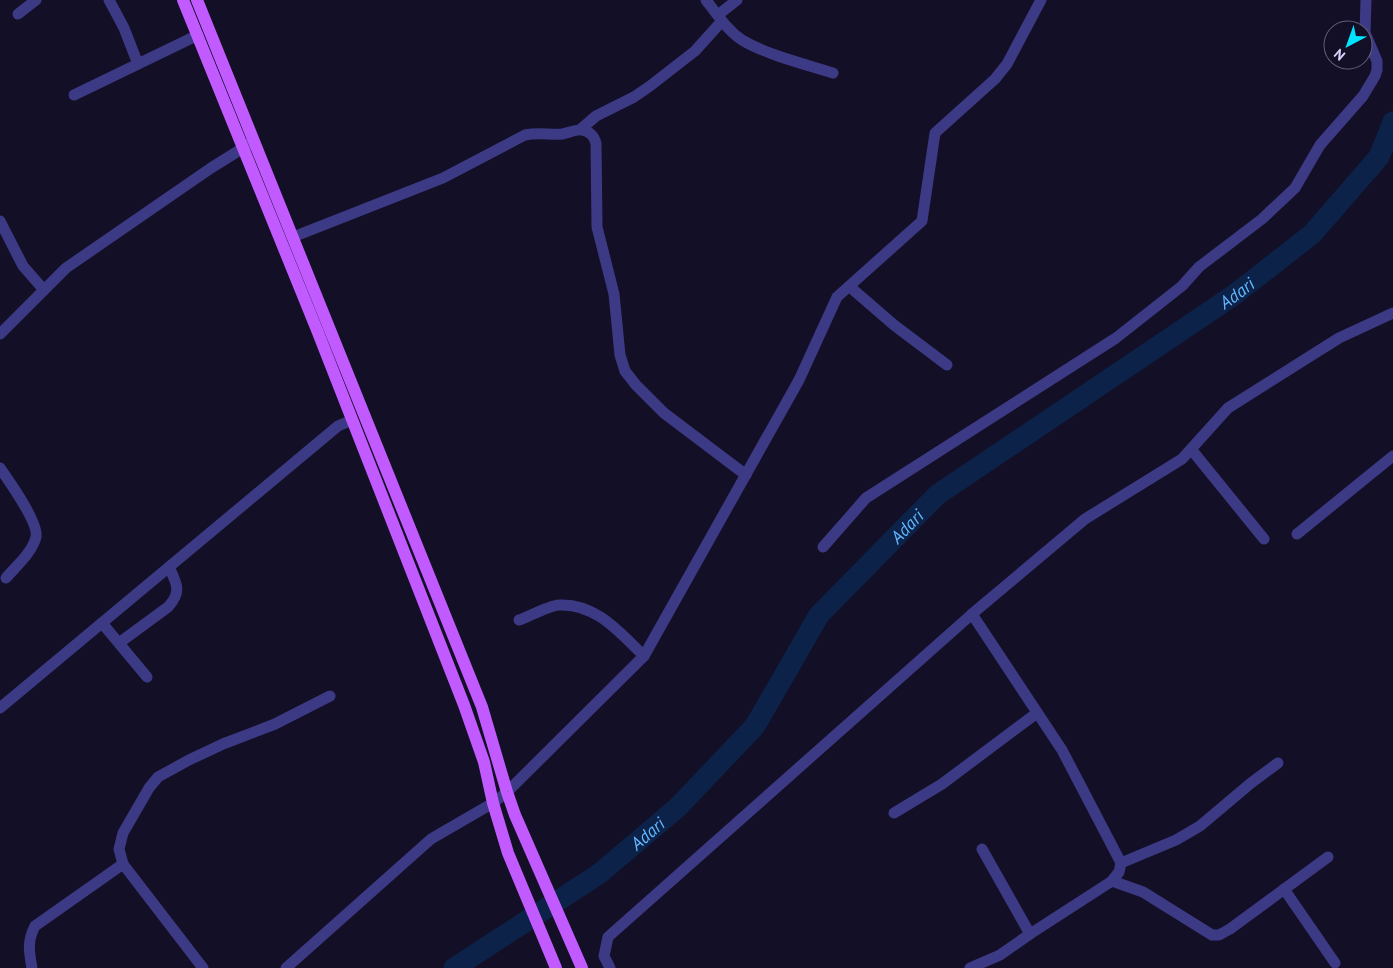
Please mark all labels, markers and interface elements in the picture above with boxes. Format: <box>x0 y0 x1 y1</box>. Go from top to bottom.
north arrow <box>1323 20 1373 70</box>
text: N <box>1330 45 1349 65</box>
water label: Adari <box>1214 271 1260 314</box>
water label: Adari <box>884 503 929 549</box>
water label: Adari <box>624 811 670 855</box>

